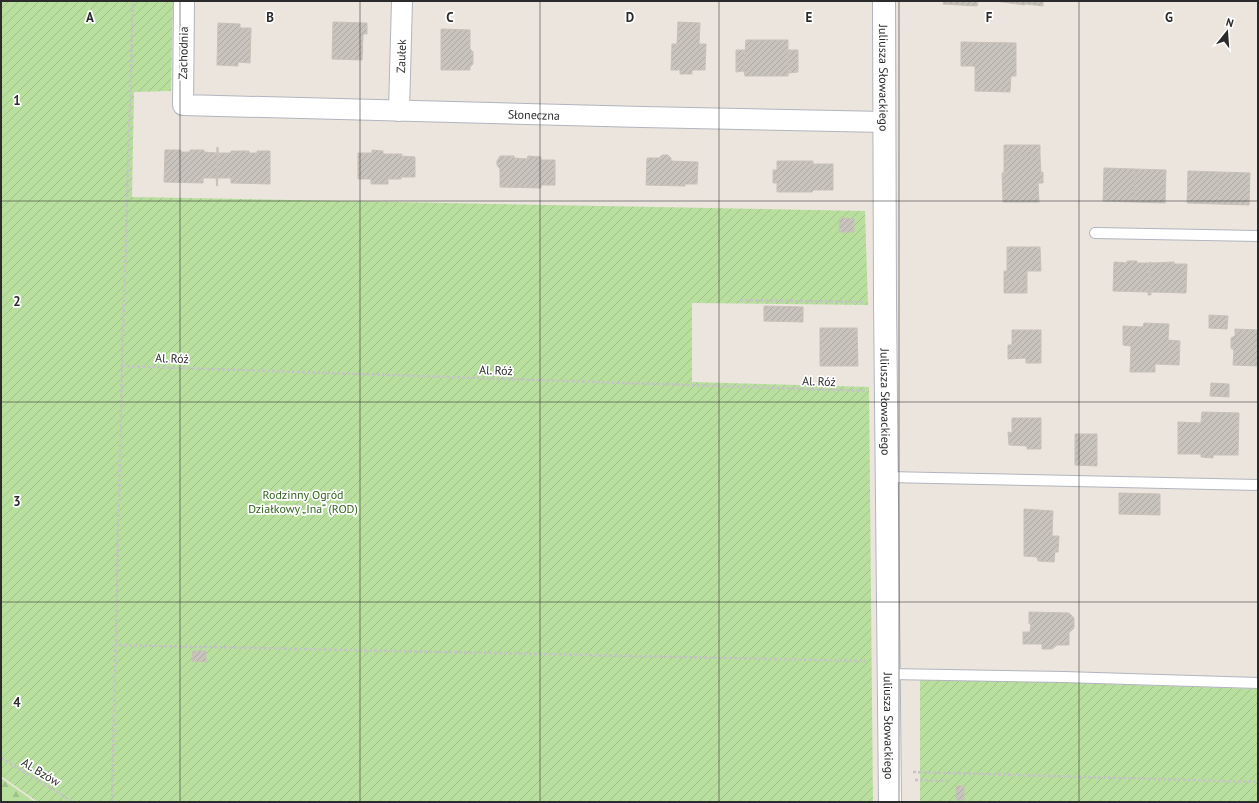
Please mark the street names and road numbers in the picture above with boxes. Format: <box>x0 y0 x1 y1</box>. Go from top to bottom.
street label: Juliusza Słowackiego <box>877 23 892 132</box>
street label: Zachodnia <box>175 26 191 80</box>
street label: Zaułek <box>393 39 408 73</box>
street label: Słoneczna <box>508 106 560 122</box>
street label: Juliusza Słowackiego <box>878 347 894 456</box>
street label: Al. Róż <box>155 350 189 366</box>
street label: Al. Róż <box>479 362 513 378</box>
street label: Al. Róż <box>802 373 836 389</box>
street label: Juliusza Słowackiego <box>881 671 897 780</box>
street label: Al. Bzów <box>19 755 63 790</box>

